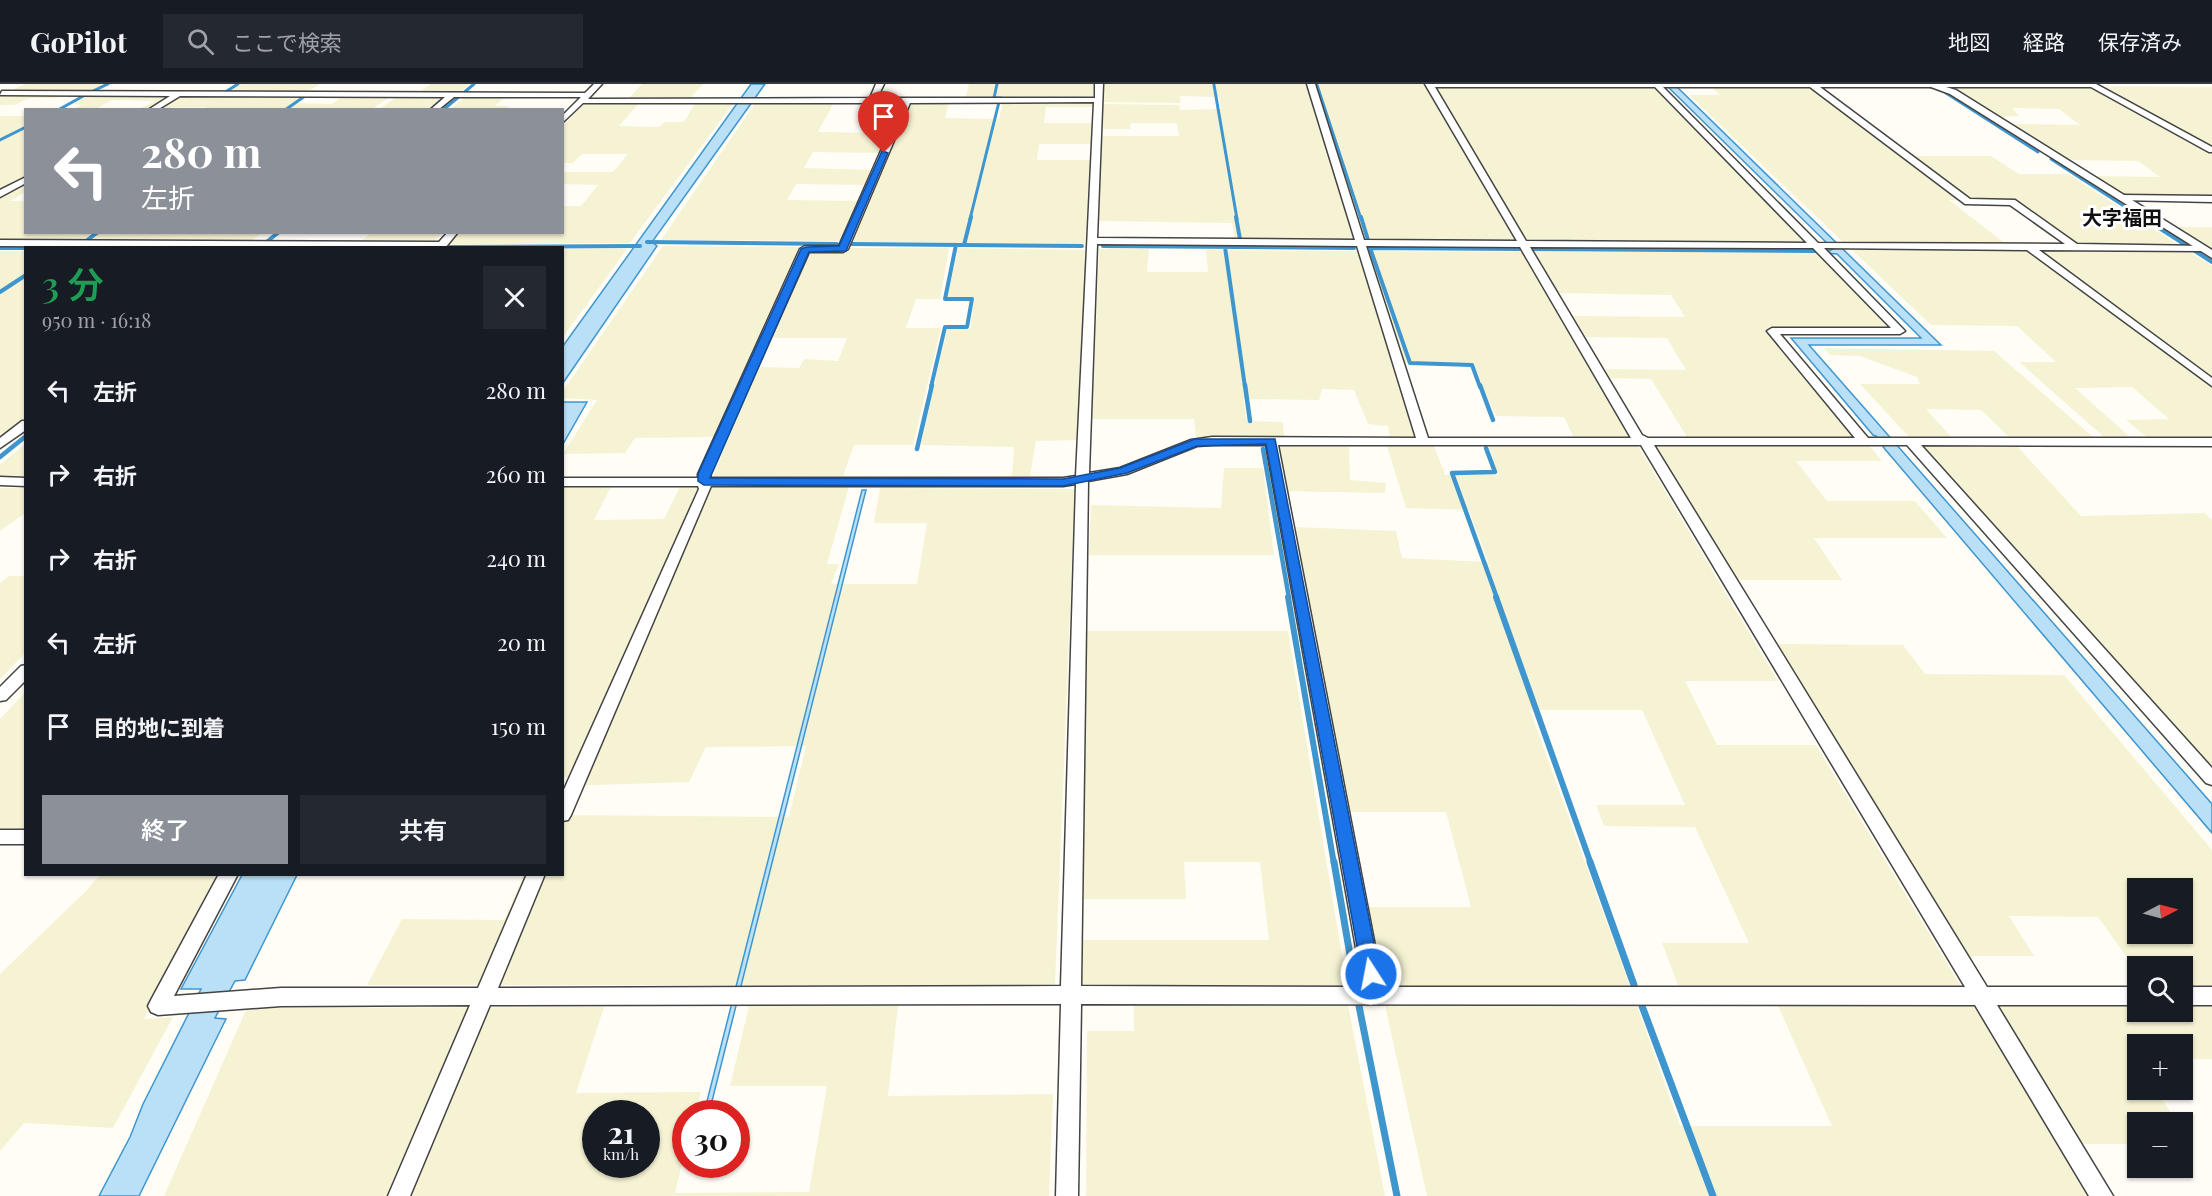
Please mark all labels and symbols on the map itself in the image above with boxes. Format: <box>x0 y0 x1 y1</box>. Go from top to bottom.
pin <box>858 91 909 153</box>
district label: 大字福田 <box>2082 203 2162 230</box>
north arrow <box>2127 878 2193 944</box>
position arrow <box>1339 942 1403 1006</box>
speed limit sign: 30 <box>672 1100 750 1178</box>

